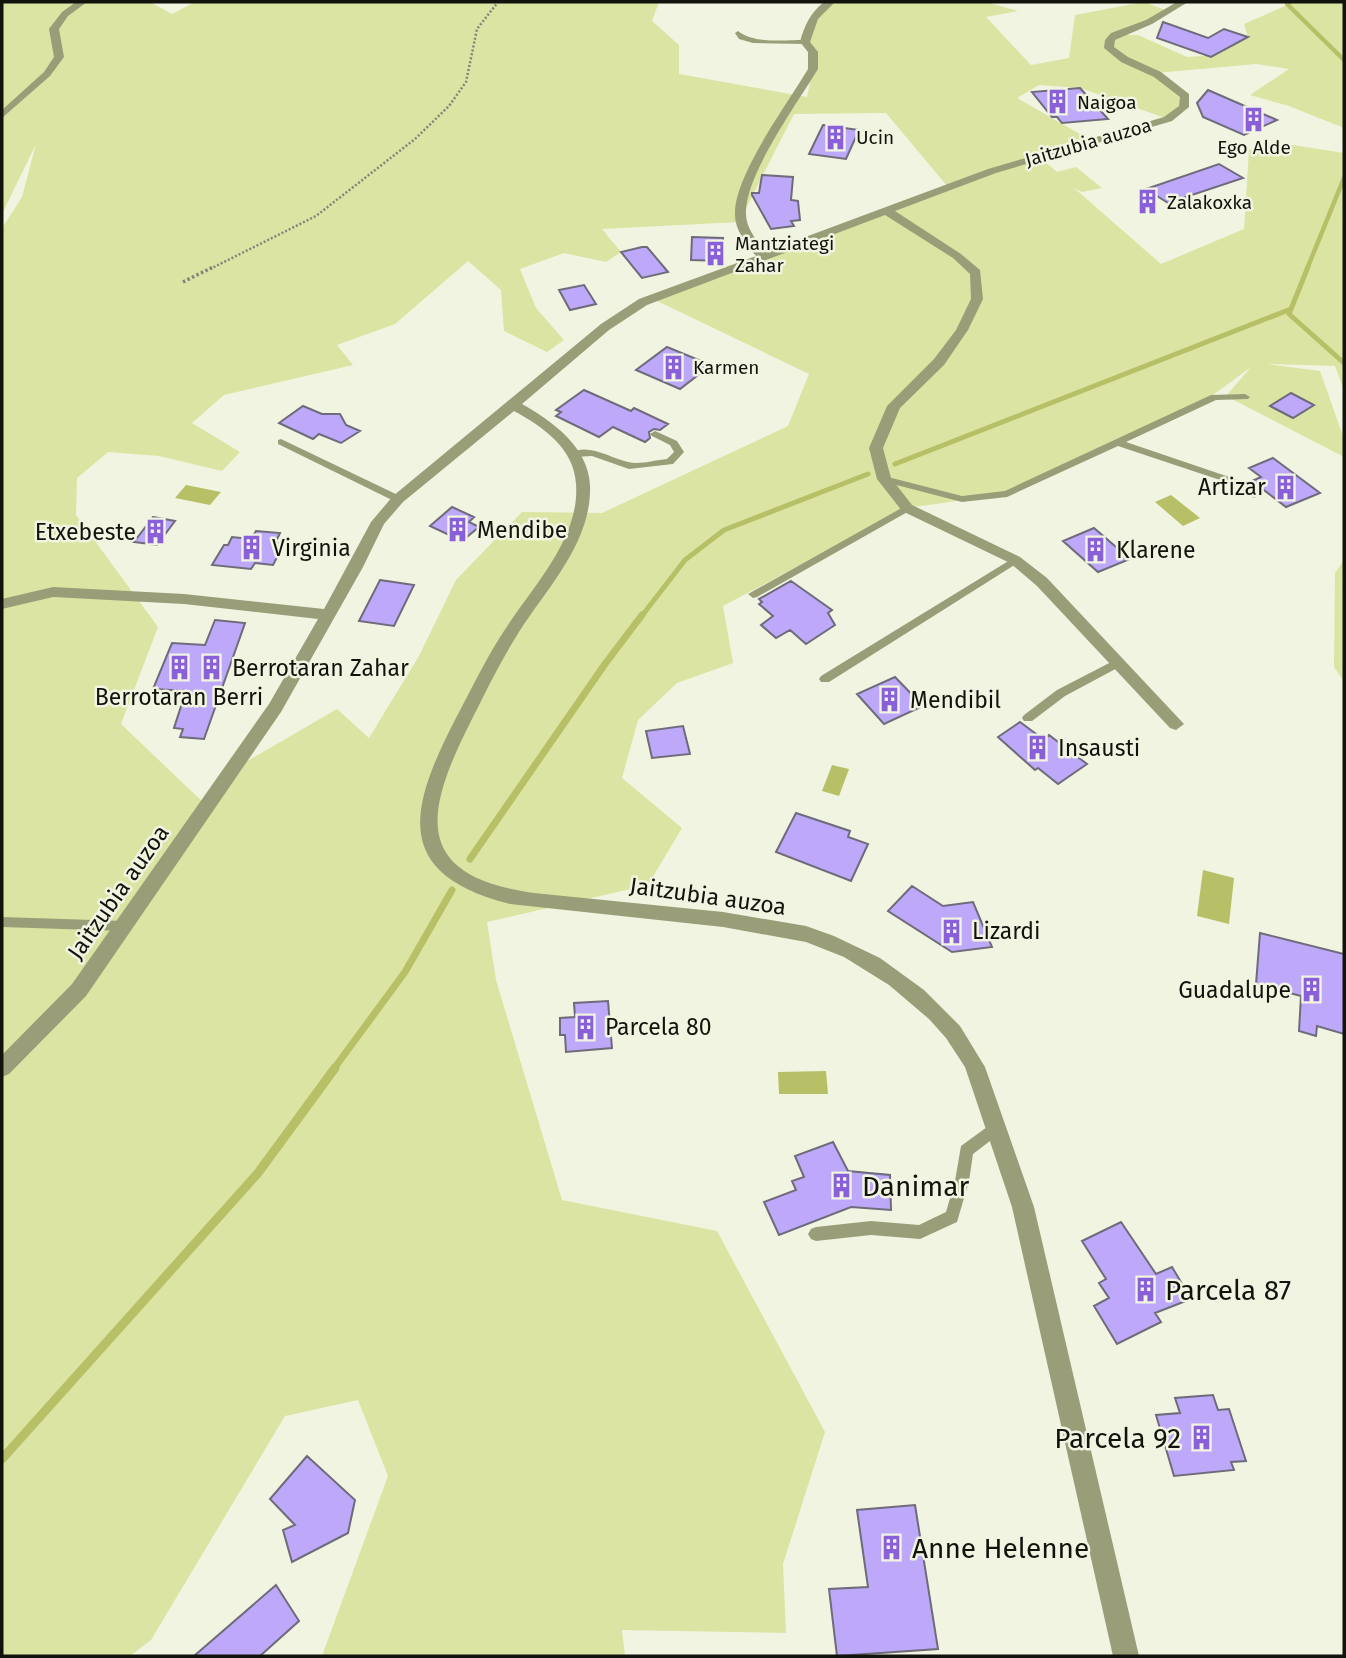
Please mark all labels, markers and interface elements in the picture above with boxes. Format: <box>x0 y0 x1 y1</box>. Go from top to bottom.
building icon: Naigoa <box>1043 88 1071 116</box>
place label: Naigoa <box>1077 91 1137 114</box>
building icon: Ego Alde <box>1240 105 1268 133</box>
street label: Jaitzubia auzoa <box>1022 113 1154 171</box>
building icon: Ucin <box>822 123 850 151</box>
place label: Ucin <box>856 126 894 149</box>
place label: Ego Alde <box>1217 136 1291 159</box>
building icon: Zalakoxka <box>1133 188 1161 216</box>
place label: Zalakoxka <box>1167 191 1252 214</box>
place label: Mantziategi Zahar <box>735 232 834 277</box>
building icon: Mantziategi Zahar <box>701 240 729 268</box>
building icon: Karmen <box>659 353 687 381</box>
place label: Karmen <box>693 356 760 379</box>
place label: Artizar <box>1198 473 1266 501</box>
building icon: Artizar <box>1272 473 1300 501</box>
building icon: Mendibe <box>443 516 471 544</box>
place label: Mendibe <box>477 516 567 544</box>
place label: Etxebeste <box>35 518 136 546</box>
building icon: Etxebeste <box>142 518 170 546</box>
building icon: Virginia <box>238 534 266 562</box>
place label: Virginia <box>272 534 351 562</box>
building icon: Klarene <box>1082 536 1110 564</box>
place label: Klarene <box>1116 536 1195 564</box>
building icon: Berrotaran Berri <box>165 653 193 681</box>
building icon: Berrotaran Zahar <box>198 654 226 682</box>
place label: Berrotaran Zahar <box>232 654 409 682</box>
place label: Berrotaran Berri <box>95 683 263 711</box>
building icon: Mendibil <box>876 686 904 714</box>
place label: Mendibil <box>910 686 1001 714</box>
building icon: Insausti <box>1024 734 1052 762</box>
place label: Insausti <box>1058 734 1140 762</box>
street label: Jaitzubia auzoa <box>61 819 175 965</box>
street label: Jaitzubia auzoa <box>628 871 788 921</box>
building icon: Lizardi <box>938 917 966 945</box>
place label: Lizardi <box>972 917 1041 945</box>
place label: Guadalupe <box>1178 976 1291 1004</box>
building icon: Guadalupe <box>1297 976 1325 1004</box>
building icon: Parcela 80 <box>571 1013 599 1041</box>
place label: Parcela 80 <box>605 1013 712 1041</box>
place label: Danimar <box>862 1170 970 1203</box>
building icon: Danimar <box>828 1172 856 1200</box>
place label: Parcela 87 <box>1165 1274 1291 1307</box>
building icon: Parcela 87 <box>1131 1276 1159 1304</box>
place label: Parcela 92 <box>1054 1422 1181 1455</box>
building icon: Parcela 92 <box>1187 1424 1215 1452</box>
place label: Anne Helenne <box>912 1532 1089 1565</box>
building icon: Anne Helenne <box>878 1534 906 1562</box>

